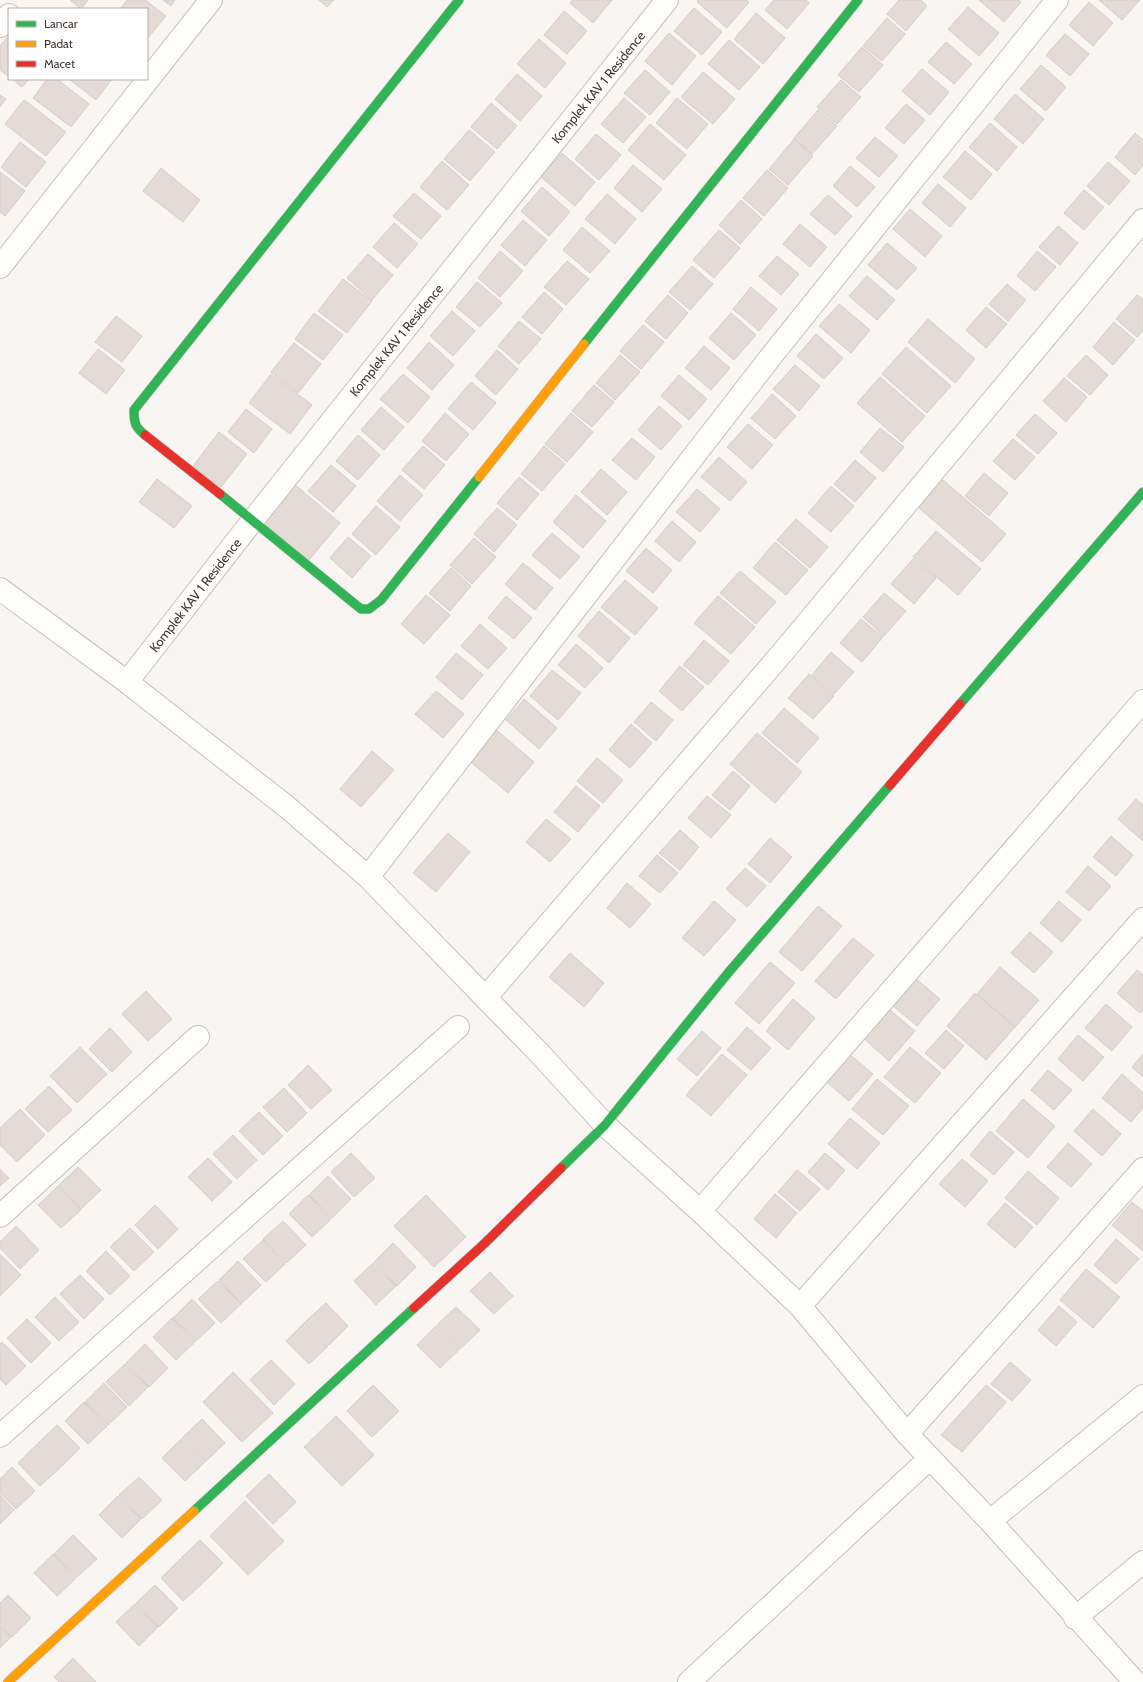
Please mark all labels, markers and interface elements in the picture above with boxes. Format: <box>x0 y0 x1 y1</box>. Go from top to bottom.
legend <box>8 8 148 80</box>
text: Lancar <box>44 16 78 31</box>
street label: Komplek KAV 1 Residence <box>548 27 648 146</box>
text: Padat <box>44 36 73 51</box>
text: Macet <box>44 56 75 71</box>
street label: Komplek KAV 1 Residence <box>346 280 446 399</box>
street label: Komplek KAV 1 Residence <box>146 535 245 655</box>

